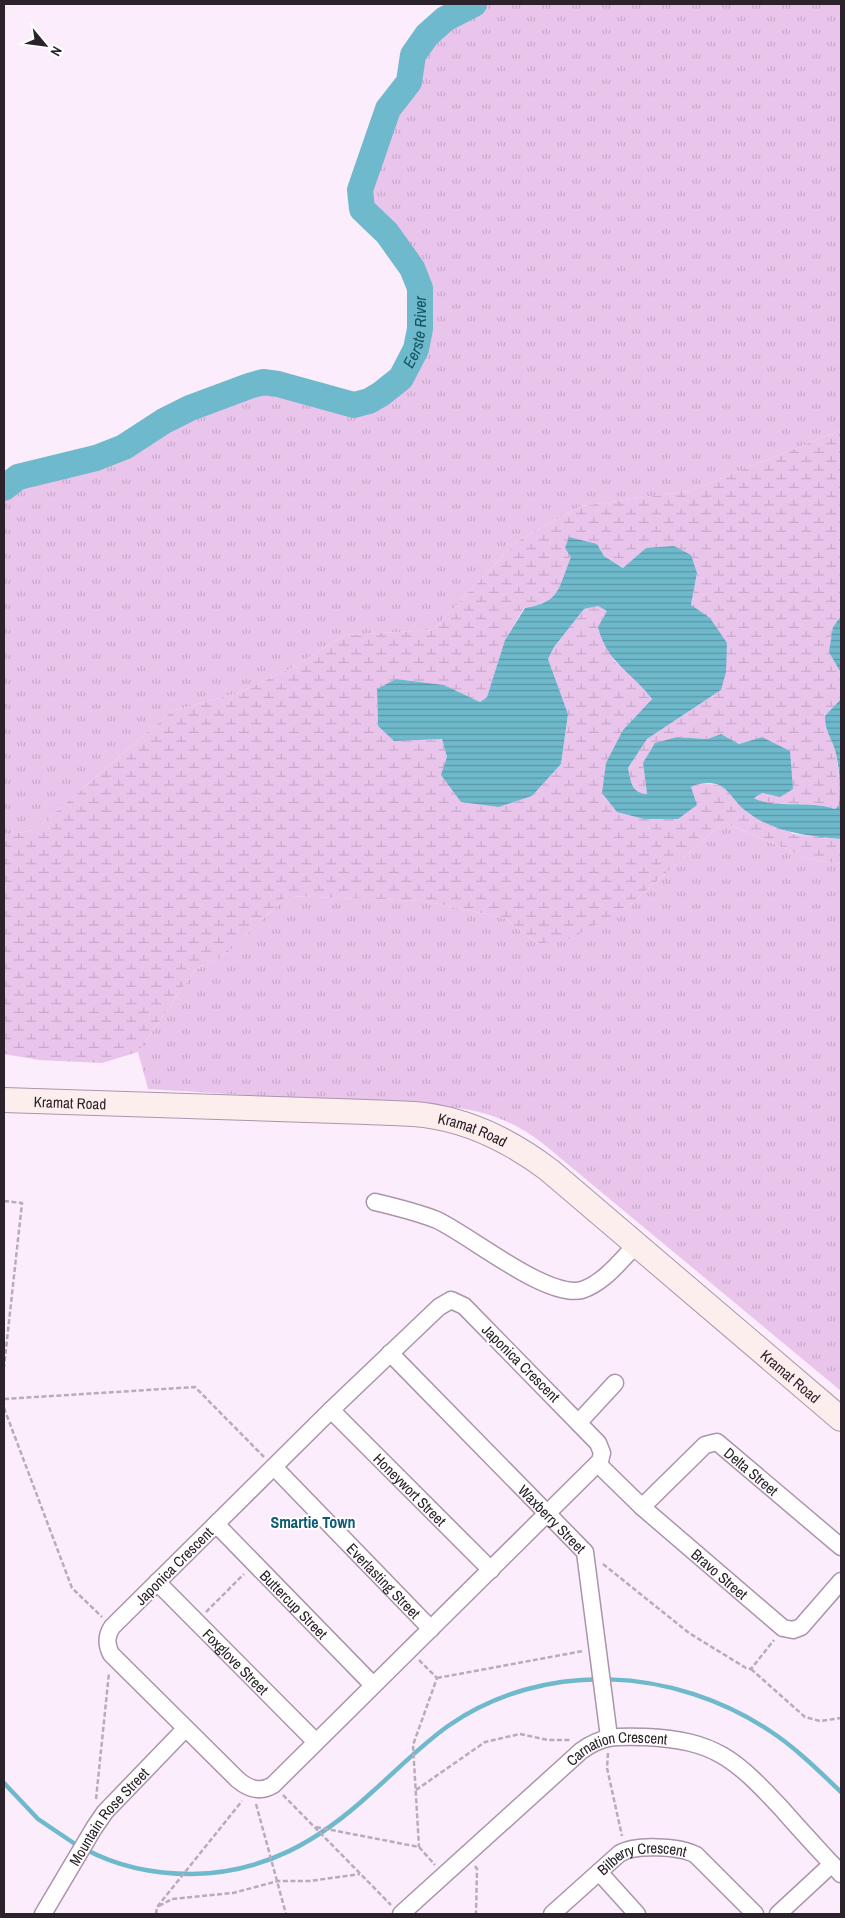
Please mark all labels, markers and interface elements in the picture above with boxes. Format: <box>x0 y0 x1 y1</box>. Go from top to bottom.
north arrow <box>20 20 70 70</box>
text: N <box>46 43 66 59</box>
water label: Eerste River <box>397 295 431 371</box>
street label: Kramat Road <box>33 1090 107 1114</box>
street label: Kramat Road <box>436 1107 511 1151</box>
street label: Japonica Crescent <box>477 1319 565 1407</box>
street label: Kramat Road <box>756 1345 825 1408</box>
street label: Delta Street <box>720 1442 784 1501</box>
street label: Honeywort Street <box>369 1448 452 1531</box>
street label: Waxberry Street <box>514 1480 591 1558</box>
district label: Smartie Town <box>270 1511 356 1533</box>
street label: Japonica Crescent <box>130 1522 218 1610</box>
street label: Everlasting Street <box>342 1538 426 1623</box>
street label: Bravo Street <box>687 1543 753 1604</box>
street label: Buttercup Street <box>256 1565 333 1644</box>
street label: Foxglove Street <box>198 1624 274 1700</box>
street label: Carnation Crescent <box>561 1726 669 1770</box>
street label: Mountain Rose Street <box>64 1762 154 1869</box>
street label: Bilberry Crescent <box>592 1837 690 1880</box>

